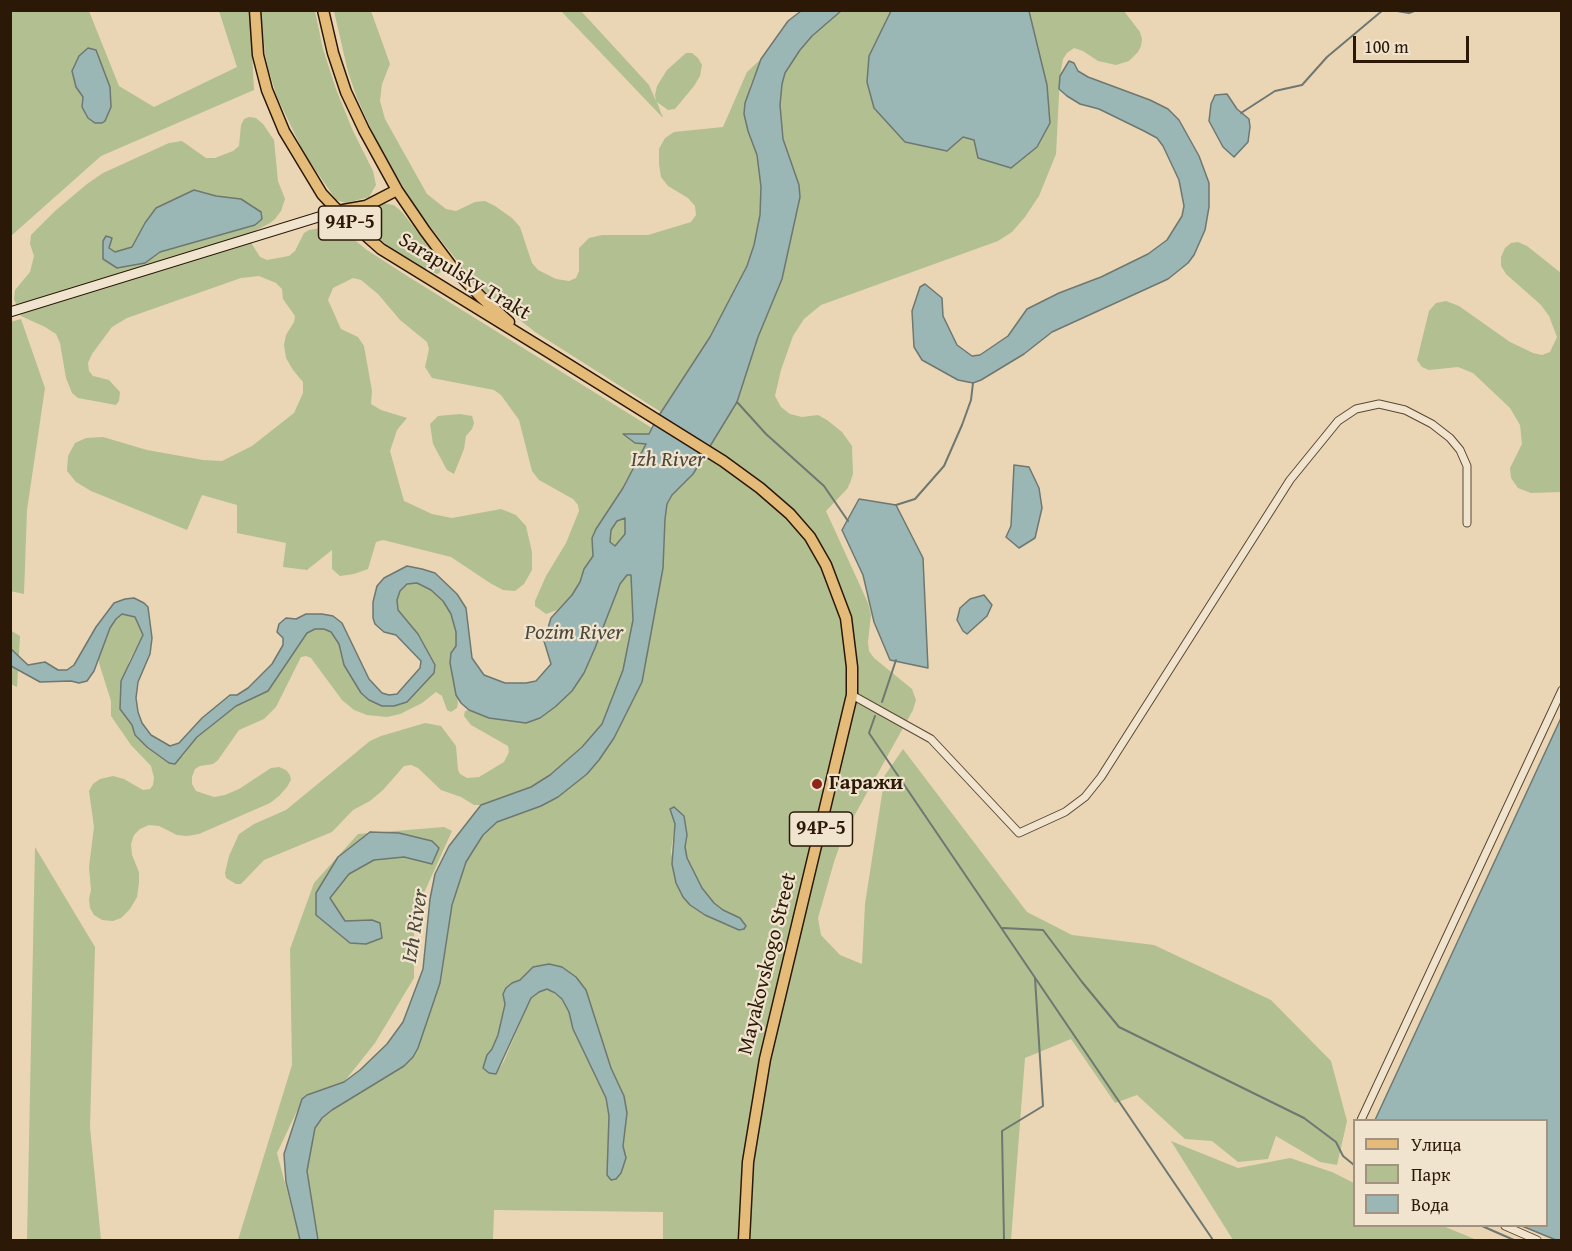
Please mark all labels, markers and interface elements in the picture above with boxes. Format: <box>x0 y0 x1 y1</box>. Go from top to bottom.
scale bar <box>1356 24 1472 62</box>
text: 100 m <box>1364 33 1409 60</box>
road number: 94Р-5 <box>318 206 382 240</box>
street label: Sarapulsky Trakt <box>393 228 535 326</box>
water label: Izh River <box>631 447 705 473</box>
water label: Pozim River <box>524 620 624 646</box>
place label: Гаражи <box>829 771 903 797</box>
marker: Гаражи <box>810 777 824 791</box>
road number: 94Р-5 <box>790 812 852 846</box>
street label: Mayakovskogo Street <box>733 871 803 1057</box>
water label: Izh River <box>397 887 435 965</box>
legend <box>1353 1119 1548 1227</box>
text: Улица <box>1411 1131 1461 1158</box>
text: Парк <box>1411 1161 1450 1188</box>
text: Вода <box>1411 1191 1449 1218</box>

